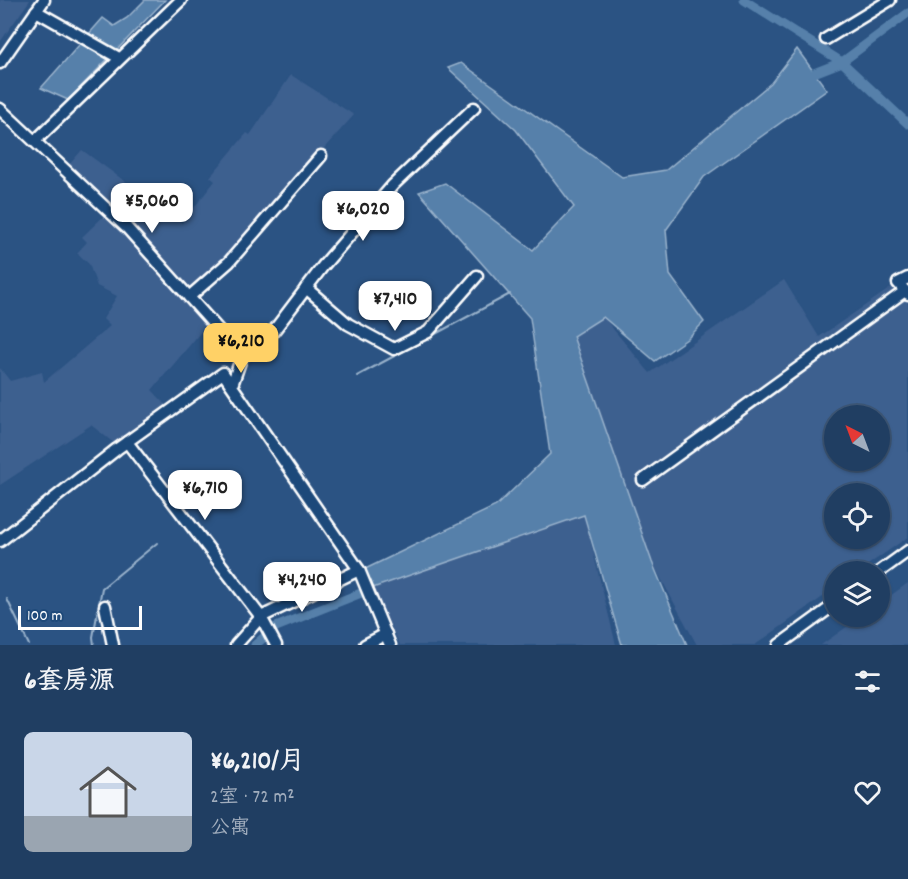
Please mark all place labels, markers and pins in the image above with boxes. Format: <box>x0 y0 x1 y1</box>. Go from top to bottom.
pin: ¥5,060 <box>103 183 201 234</box>
pin: ¥6,020 <box>314 191 412 242</box>
pin: ¥7,410 <box>346 281 444 332</box>
pin: ¥6,210 <box>192 323 290 374</box>
pin: ¥6,710 <box>156 470 254 521</box>
pin: ¥4,240 <box>253 562 351 613</box>

